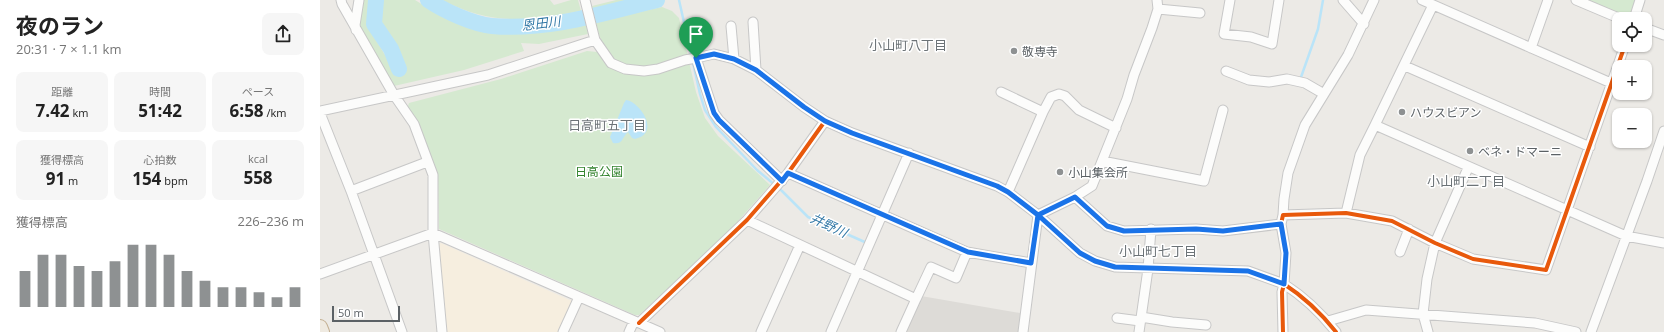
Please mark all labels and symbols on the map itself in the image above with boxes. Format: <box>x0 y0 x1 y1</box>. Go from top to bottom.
water label: 恩田川 <box>521 11 563 34</box>
pin <box>679 17 713 58</box>
district label: 小山町八丁目 <box>869 36 947 54</box>
place label: 敬専寺 <box>1022 43 1058 60</box>
marker: 敬専寺 <box>1009 46 1019 56</box>
place label: ハウスビアン <box>1410 104 1482 121</box>
marker: ハウスビアン <box>1397 107 1407 117</box>
district label: 日高町五丁目 <box>568 116 646 134</box>
place label: ベネ・ドマーニ <box>1478 143 1562 160</box>
marker: ベネ・ドマーニ <box>1465 146 1475 156</box>
park label: 日高公園 <box>575 163 623 180</box>
place label: 小山集会所 <box>1068 164 1128 181</box>
marker: 小山集会所 <box>1055 167 1065 177</box>
district label: 小山町二丁目 <box>1427 172 1505 190</box>
water label: 井野川 <box>808 209 852 242</box>
district label: 小山町七丁目 <box>1119 242 1197 260</box>
scale bar <box>332 304 400 323</box>

